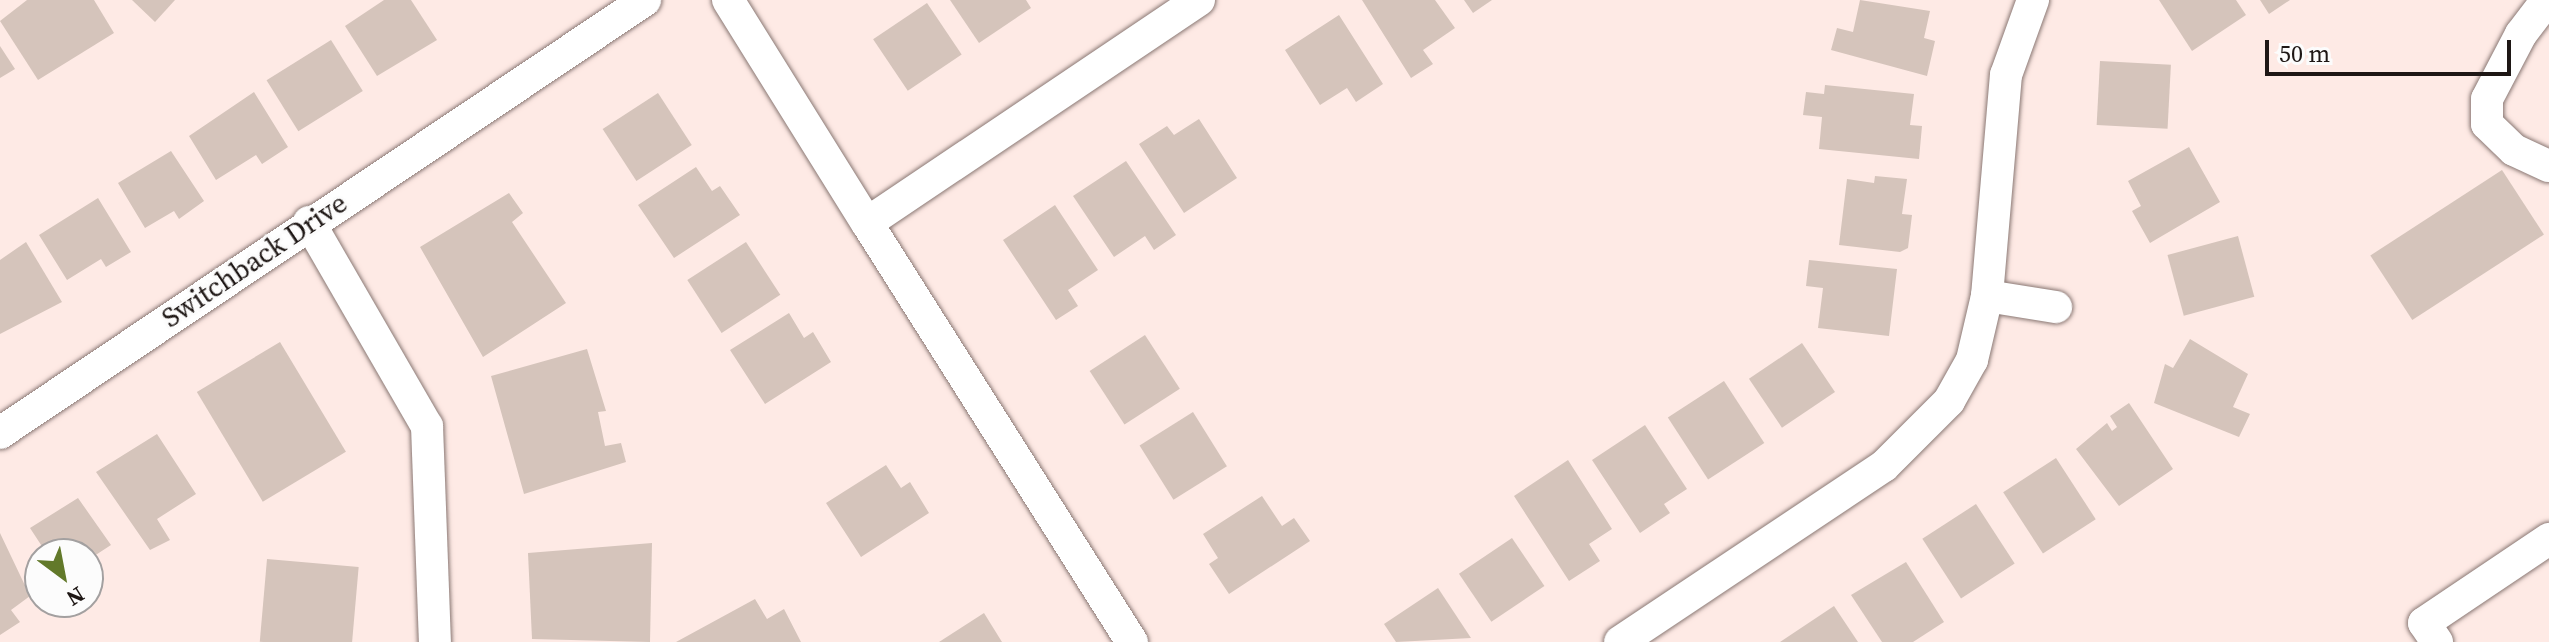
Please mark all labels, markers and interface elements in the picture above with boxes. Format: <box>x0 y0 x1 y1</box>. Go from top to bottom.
scale bar <box>2269 24 2515 74</box>
text: 50 m <box>2279 37 2330 70</box>
street label: Switchback Drive <box>155 186 353 334</box>
north arrow <box>24 538 104 618</box>
text: N <box>61 580 90 614</box>

